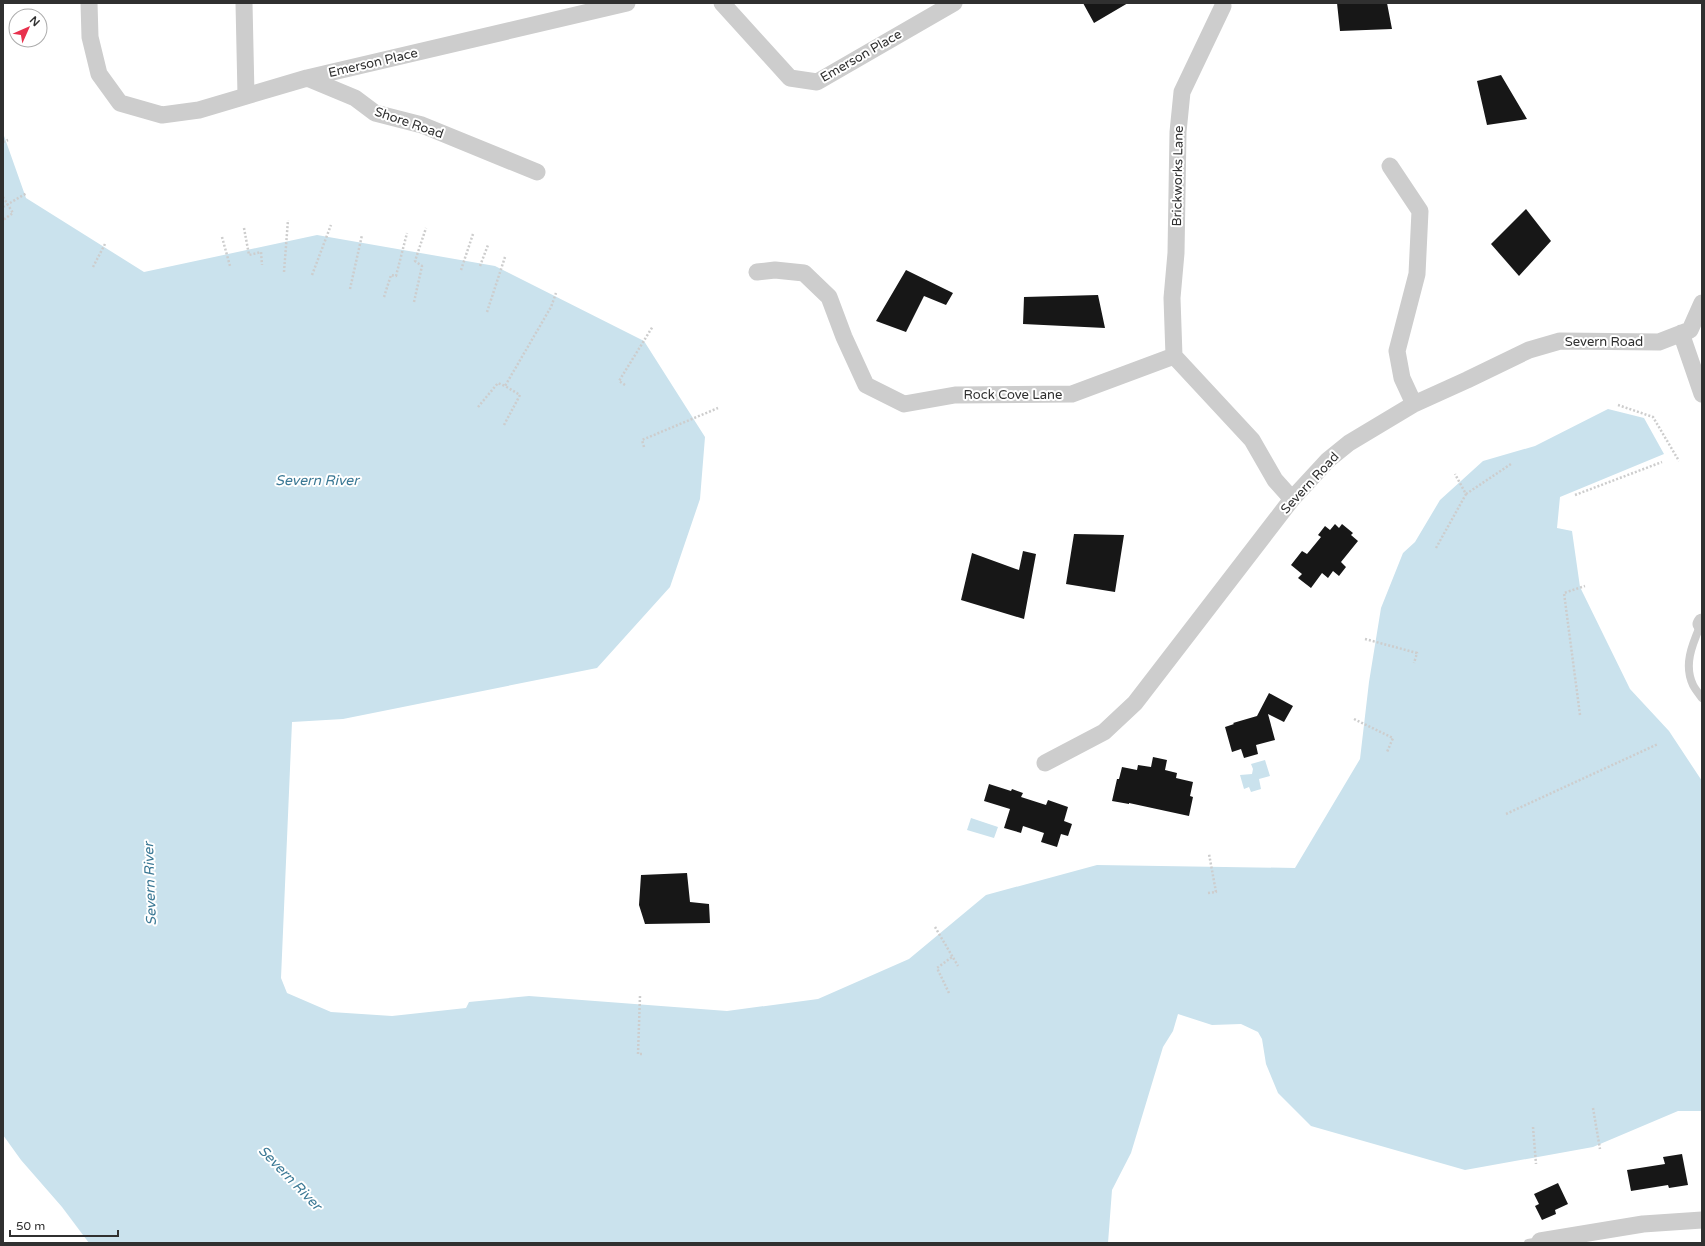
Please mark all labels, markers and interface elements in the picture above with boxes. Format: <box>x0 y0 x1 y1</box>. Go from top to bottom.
north arrow <box>8 8 48 48</box>
text: N <box>27 14 42 29</box>
street label: Emerson Place <box>817 26 905 86</box>
street label: Emerson Place <box>327 45 419 81</box>
street label: Shore Road <box>372 104 446 142</box>
street label: Brickworks Lane <box>1169 125 1187 227</box>
street label: Severn Road <box>1565 334 1643 350</box>
street label: Rock Cove Lane <box>964 387 1062 403</box>
street label: Severn Road <box>1277 449 1343 517</box>
water label: Severn River <box>275 472 360 489</box>
water label: Severn River <box>140 840 160 926</box>
water label: Severn River <box>255 1142 326 1215</box>
scale bar <box>10 1212 118 1238</box>
text: 50 m <box>16 1219 45 1233</box>

